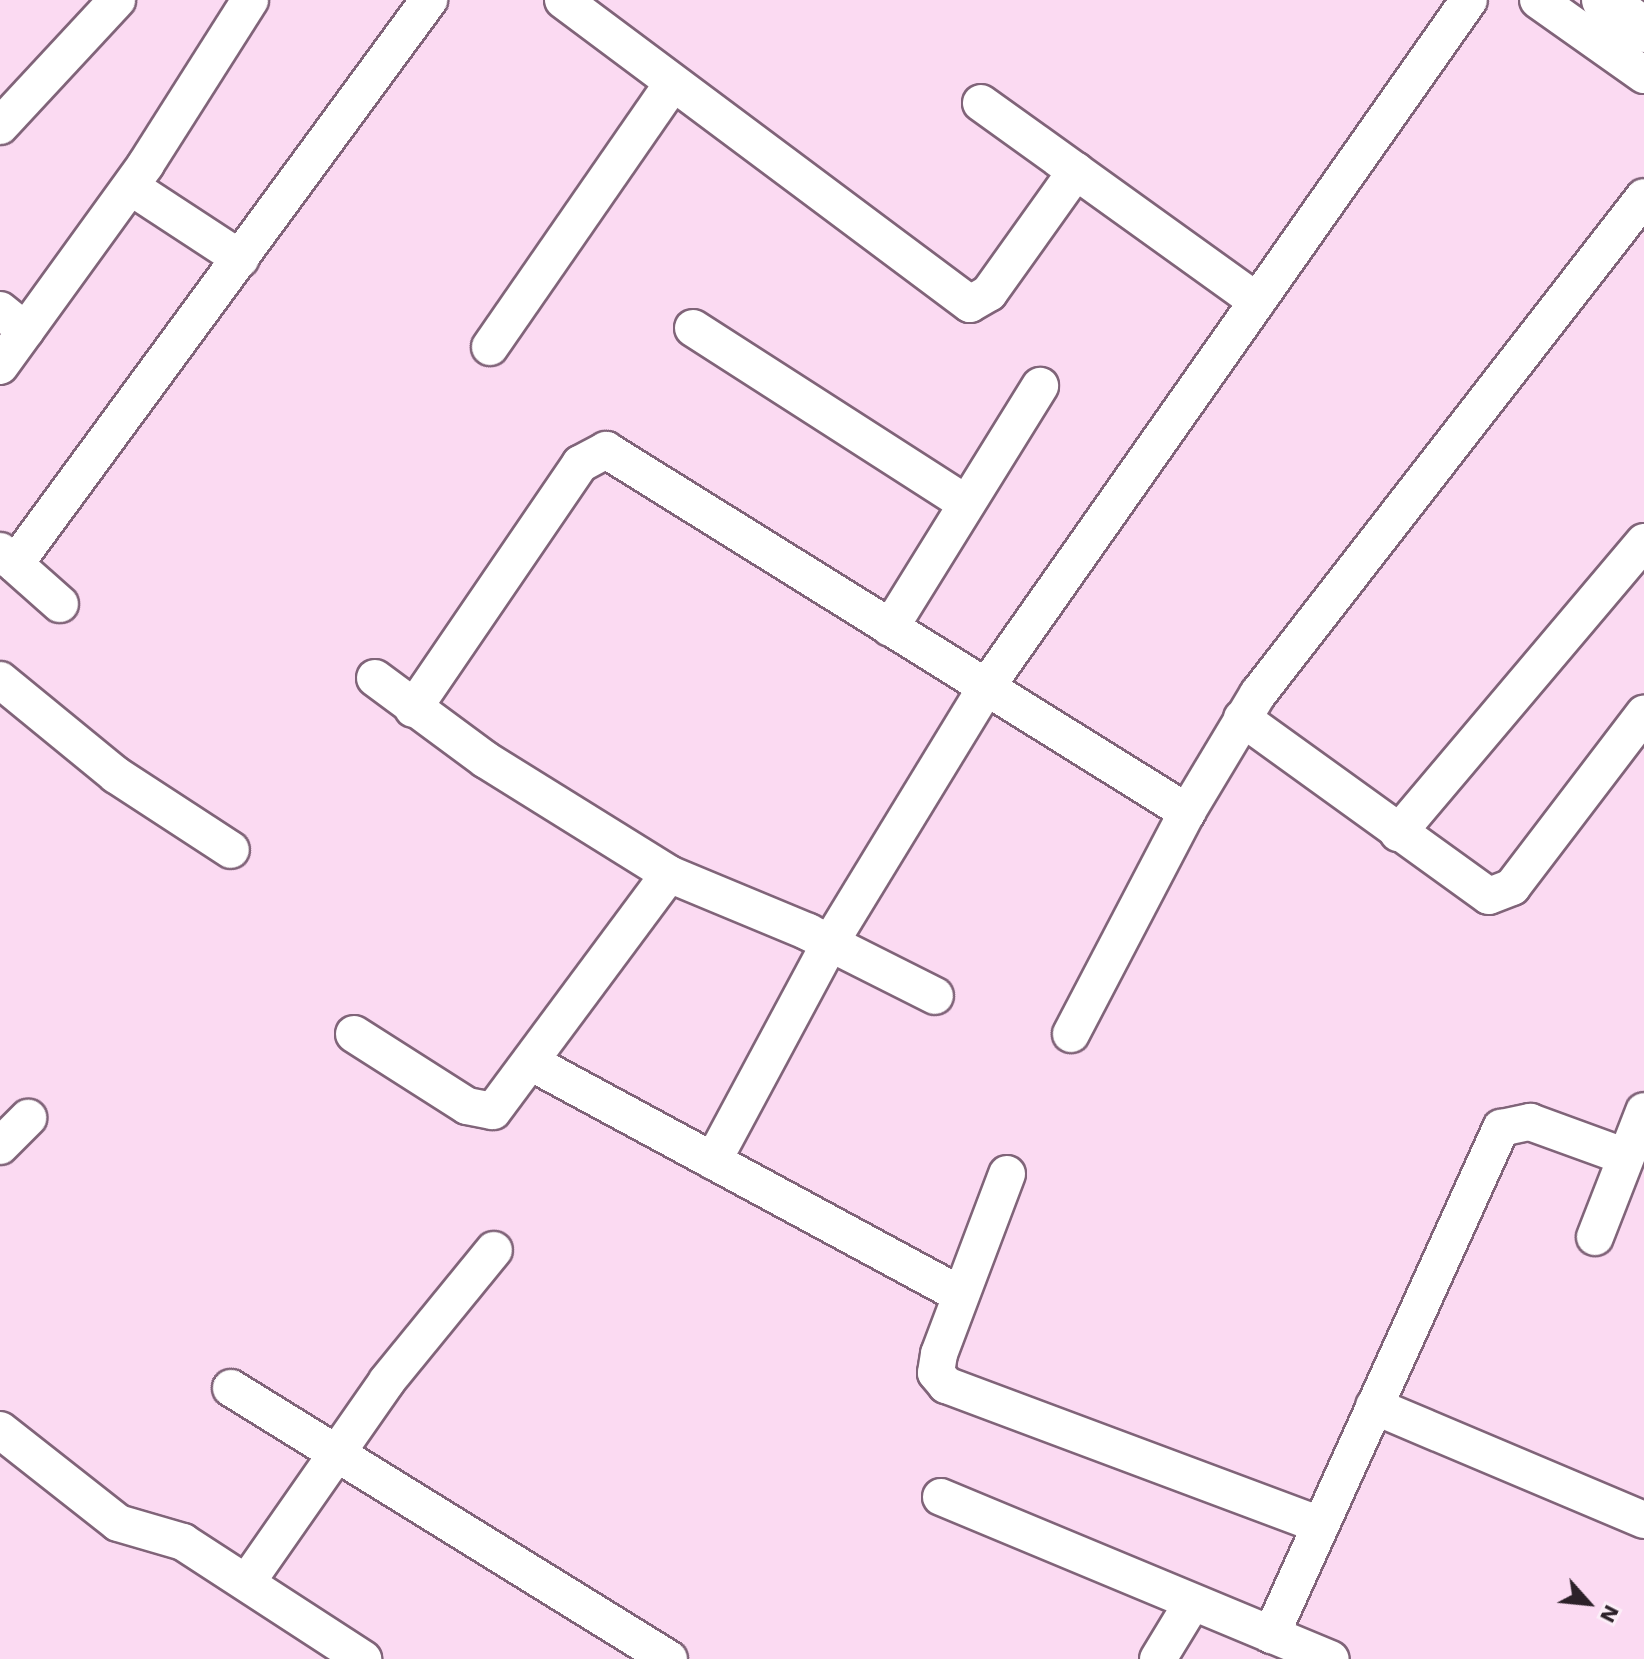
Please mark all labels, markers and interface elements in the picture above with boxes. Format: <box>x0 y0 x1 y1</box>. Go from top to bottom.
north arrow <box>1548 1563 1628 1643</box>
text: N <box>1595 1601 1625 1627</box>

